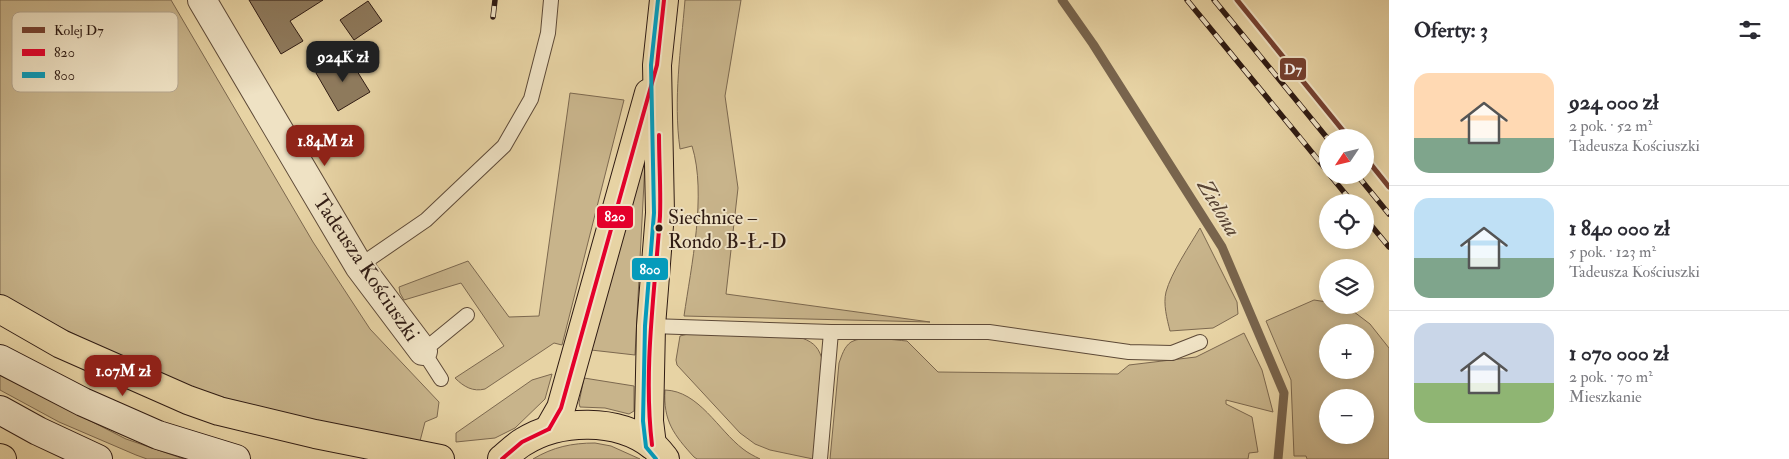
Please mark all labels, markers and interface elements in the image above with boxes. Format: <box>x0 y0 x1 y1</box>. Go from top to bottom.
legend <box>12 12 178 92</box>
icon: filters <box>1736 16 1764 44</box>
text: Oferty: 3 <box>1414 17 1488 44</box>
text: Kolej D7 <box>54 22 104 39</box>
pin: 924K zł <box>297 41 389 83</box>
text: 820 <box>54 44 75 61</box>
text: 924K zł <box>317 47 369 67</box>
line badge: D7 <box>1279 57 1307 81</box>
text: D7 <box>1284 61 1302 78</box>
text: 800 <box>54 67 75 84</box>
text: 924 000 zł <box>1569 89 1658 116</box>
icon: home <box>1454 93 1514 153</box>
text: 2 pok. · 52 m² <box>1569 116 1652 136</box>
pin: 1.84M zł <box>273 124 377 167</box>
north arrow <box>1319 129 1374 184</box>
map controls <box>1319 129 1374 444</box>
text: 1.84M zł <box>297 131 353 151</box>
text: Tadeusza Kościuszki <box>1569 136 1700 156</box>
water label: Zielona <box>1190 173 1247 242</box>
street label: Tadeusza Kościuszki <box>307 189 425 347</box>
button: locate <box>1319 194 1374 249</box>
line badge: 820 <box>596 205 634 229</box>
place label: Siechnice – Rondo B-Ł-D <box>668 205 786 254</box>
text: 820 <box>605 208 625 225</box>
text: 1 840 000 zł <box>1569 215 1670 242</box>
icon: home <box>1454 218 1514 278</box>
marker: Siechnice – Rondo B-Ł-D <box>654 223 664 233</box>
text: 5 pok. · 123 m² <box>1569 242 1656 262</box>
line badge: 800 <box>631 257 669 281</box>
button: layers <box>1319 259 1374 314</box>
text: 800 <box>640 261 660 278</box>
text: Tadeusza Kościuszki <box>1569 262 1700 282</box>
button: + <box>1319 324 1374 379</box>
text: 1 070 000 zł <box>1569 340 1669 367</box>
icon: home <box>1454 343 1514 403</box>
pin: 1.07M zł <box>71 354 175 397</box>
text: 1.07M zł <box>95 361 151 381</box>
text: 2 pok. · 70 m² <box>1569 367 1653 387</box>
text: Mieszkanie <box>1569 387 1642 407</box>
button: − <box>1319 389 1374 444</box>

